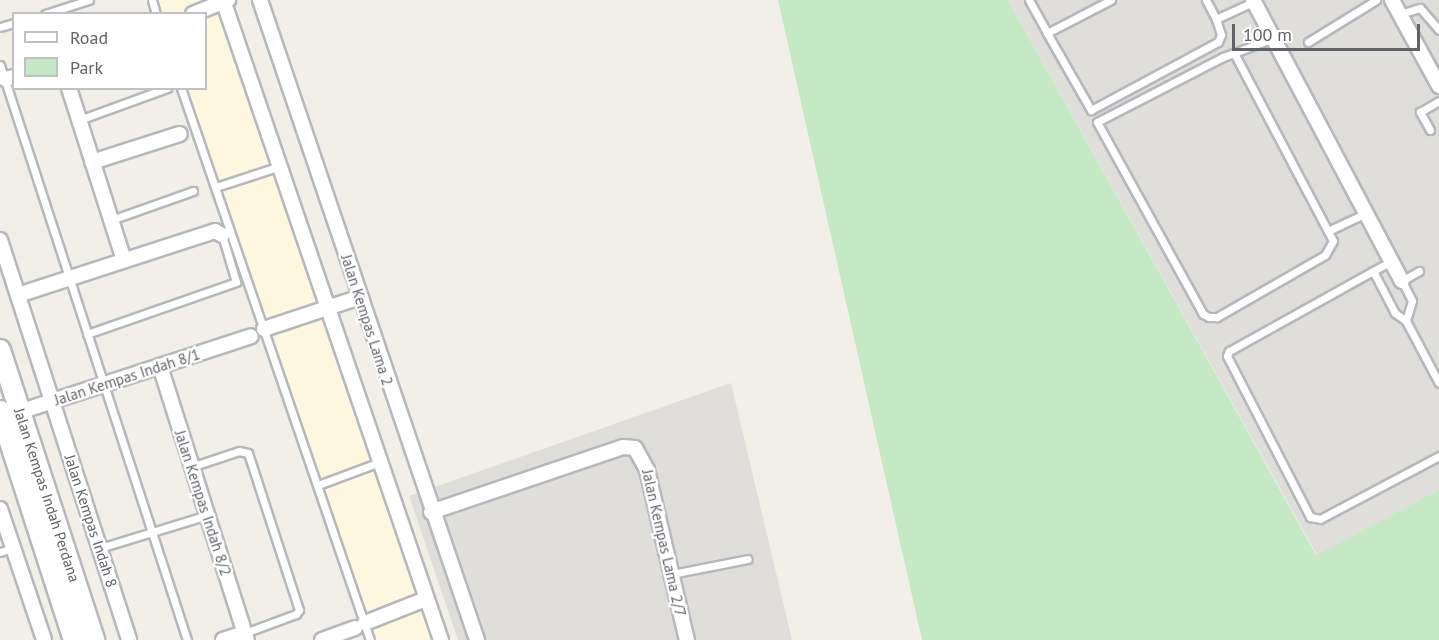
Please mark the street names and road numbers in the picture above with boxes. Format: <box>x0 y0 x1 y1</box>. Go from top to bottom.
street label: Jalan Kempas Lama 2 <box>337 252 397 388</box>
street label: Jalan Kempas Indah 8/1 <box>52 345 202 409</box>
street label: Jalan Kempas Indah Perdana <box>10 406 84 584</box>
street label: Jalan Kempas Indah 8/2 <box>171 428 235 578</box>
street label: Jalan Kempas Indah 8 <box>61 452 121 590</box>
street label: Jalan Kempas Lama 2/7 <box>638 468 690 618</box>

